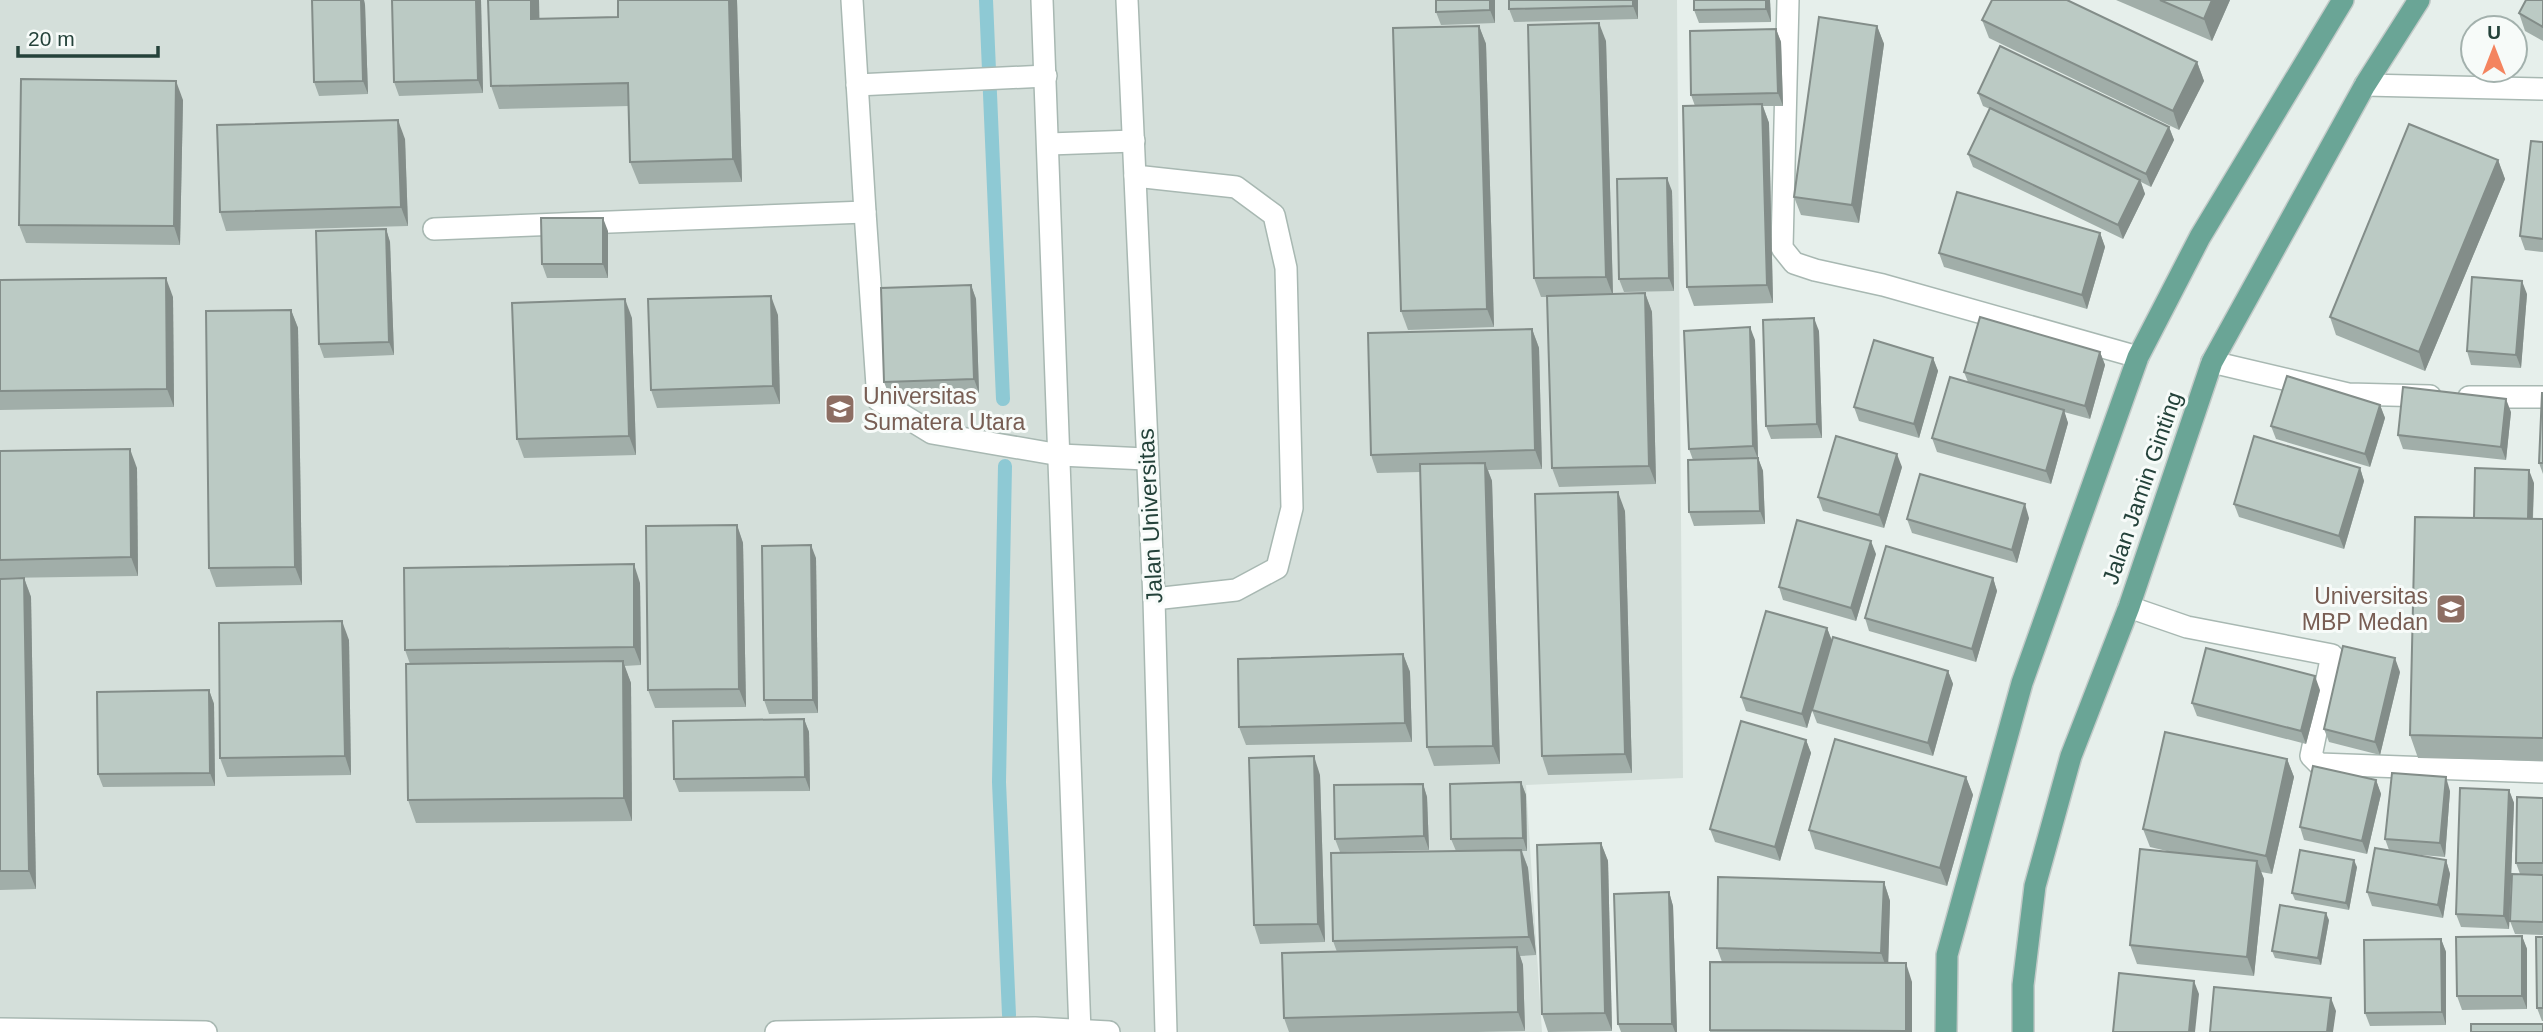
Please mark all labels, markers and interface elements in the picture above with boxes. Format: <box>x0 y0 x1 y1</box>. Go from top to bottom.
scale bar <box>18 14 158 58</box>
north arrow <box>2459 14 2529 84</box>
text: U <box>2487 22 2501 43</box>
text: 20 m <box>28 27 75 50</box>
place label: Universitas Sumatera Utara <box>863 383 1026 435</box>
street label: Jalan Jamin Ginting <box>2097 388 2187 588</box>
school or university icon: Universitas Sumatera Utara <box>823 392 857 426</box>
street label: Jalan Universitas <box>1132 428 1168 604</box>
place label: Universitas MBP Medan <box>2302 583 2428 635</box>
school or university icon: Universitas MBP Medan <box>2434 592 2468 626</box>

